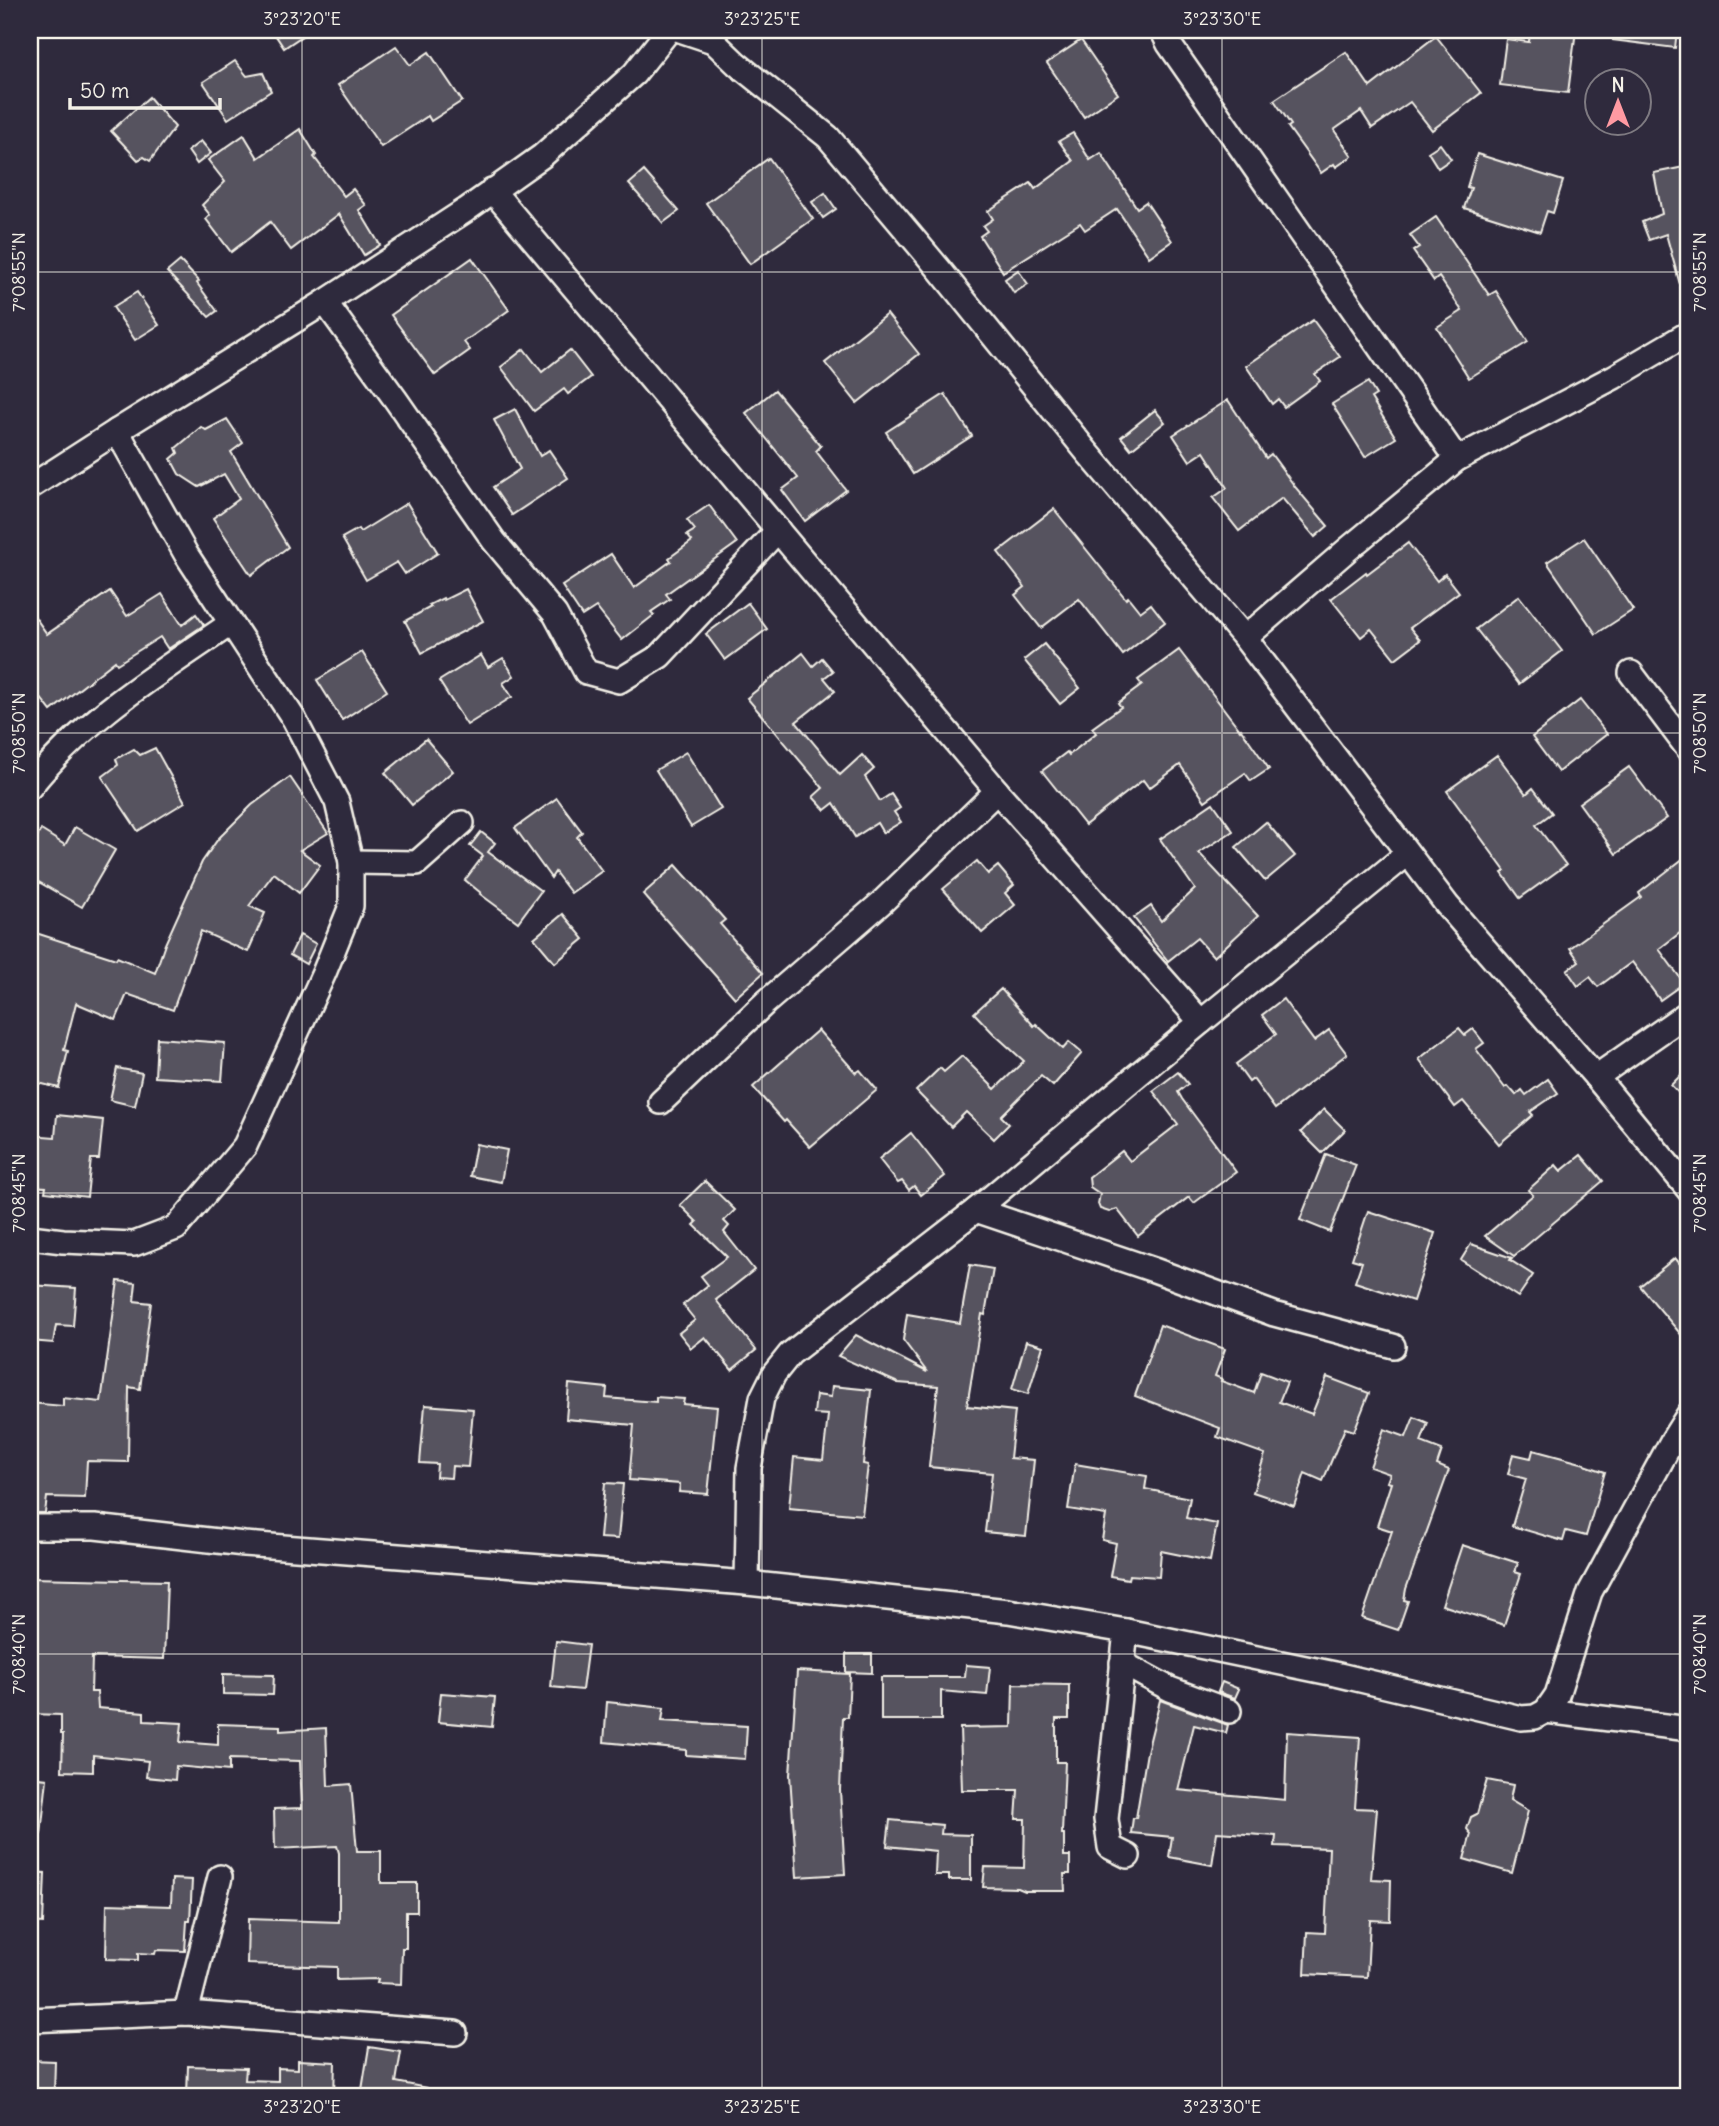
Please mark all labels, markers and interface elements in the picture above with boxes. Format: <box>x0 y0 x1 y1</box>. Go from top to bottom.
text: 3°23'20"E <box>263 7 341 30</box>
text: 3°23'25"E <box>724 7 800 30</box>
text: 3°23'30"E <box>1183 7 1261 30</box>
scale bar <box>70 66 220 110</box>
north arrow <box>1582 66 1652 136</box>
text: N <box>1611 73 1625 97</box>
text: 50 m <box>80 77 129 104</box>
text: 7°08'55"N <box>7 232 30 312</box>
text: 7°08'55"N <box>1688 232 1711 312</box>
text: 7°08'50"N <box>7 692 30 774</box>
text: 7°08'50"N <box>1688 692 1711 774</box>
text: 7°08'45"N <box>7 1153 30 1233</box>
text: 7°08'45"N <box>1688 1153 1711 1233</box>
text: 7°08'40"N <box>7 1614 30 1694</box>
text: 7°08'40"N <box>1688 1614 1711 1694</box>
text: 3°23'20"E <box>263 2095 341 2118</box>
text: 3°23'25"E <box>724 2095 800 2118</box>
text: 3°23'30"E <box>1183 2095 1261 2118</box>

